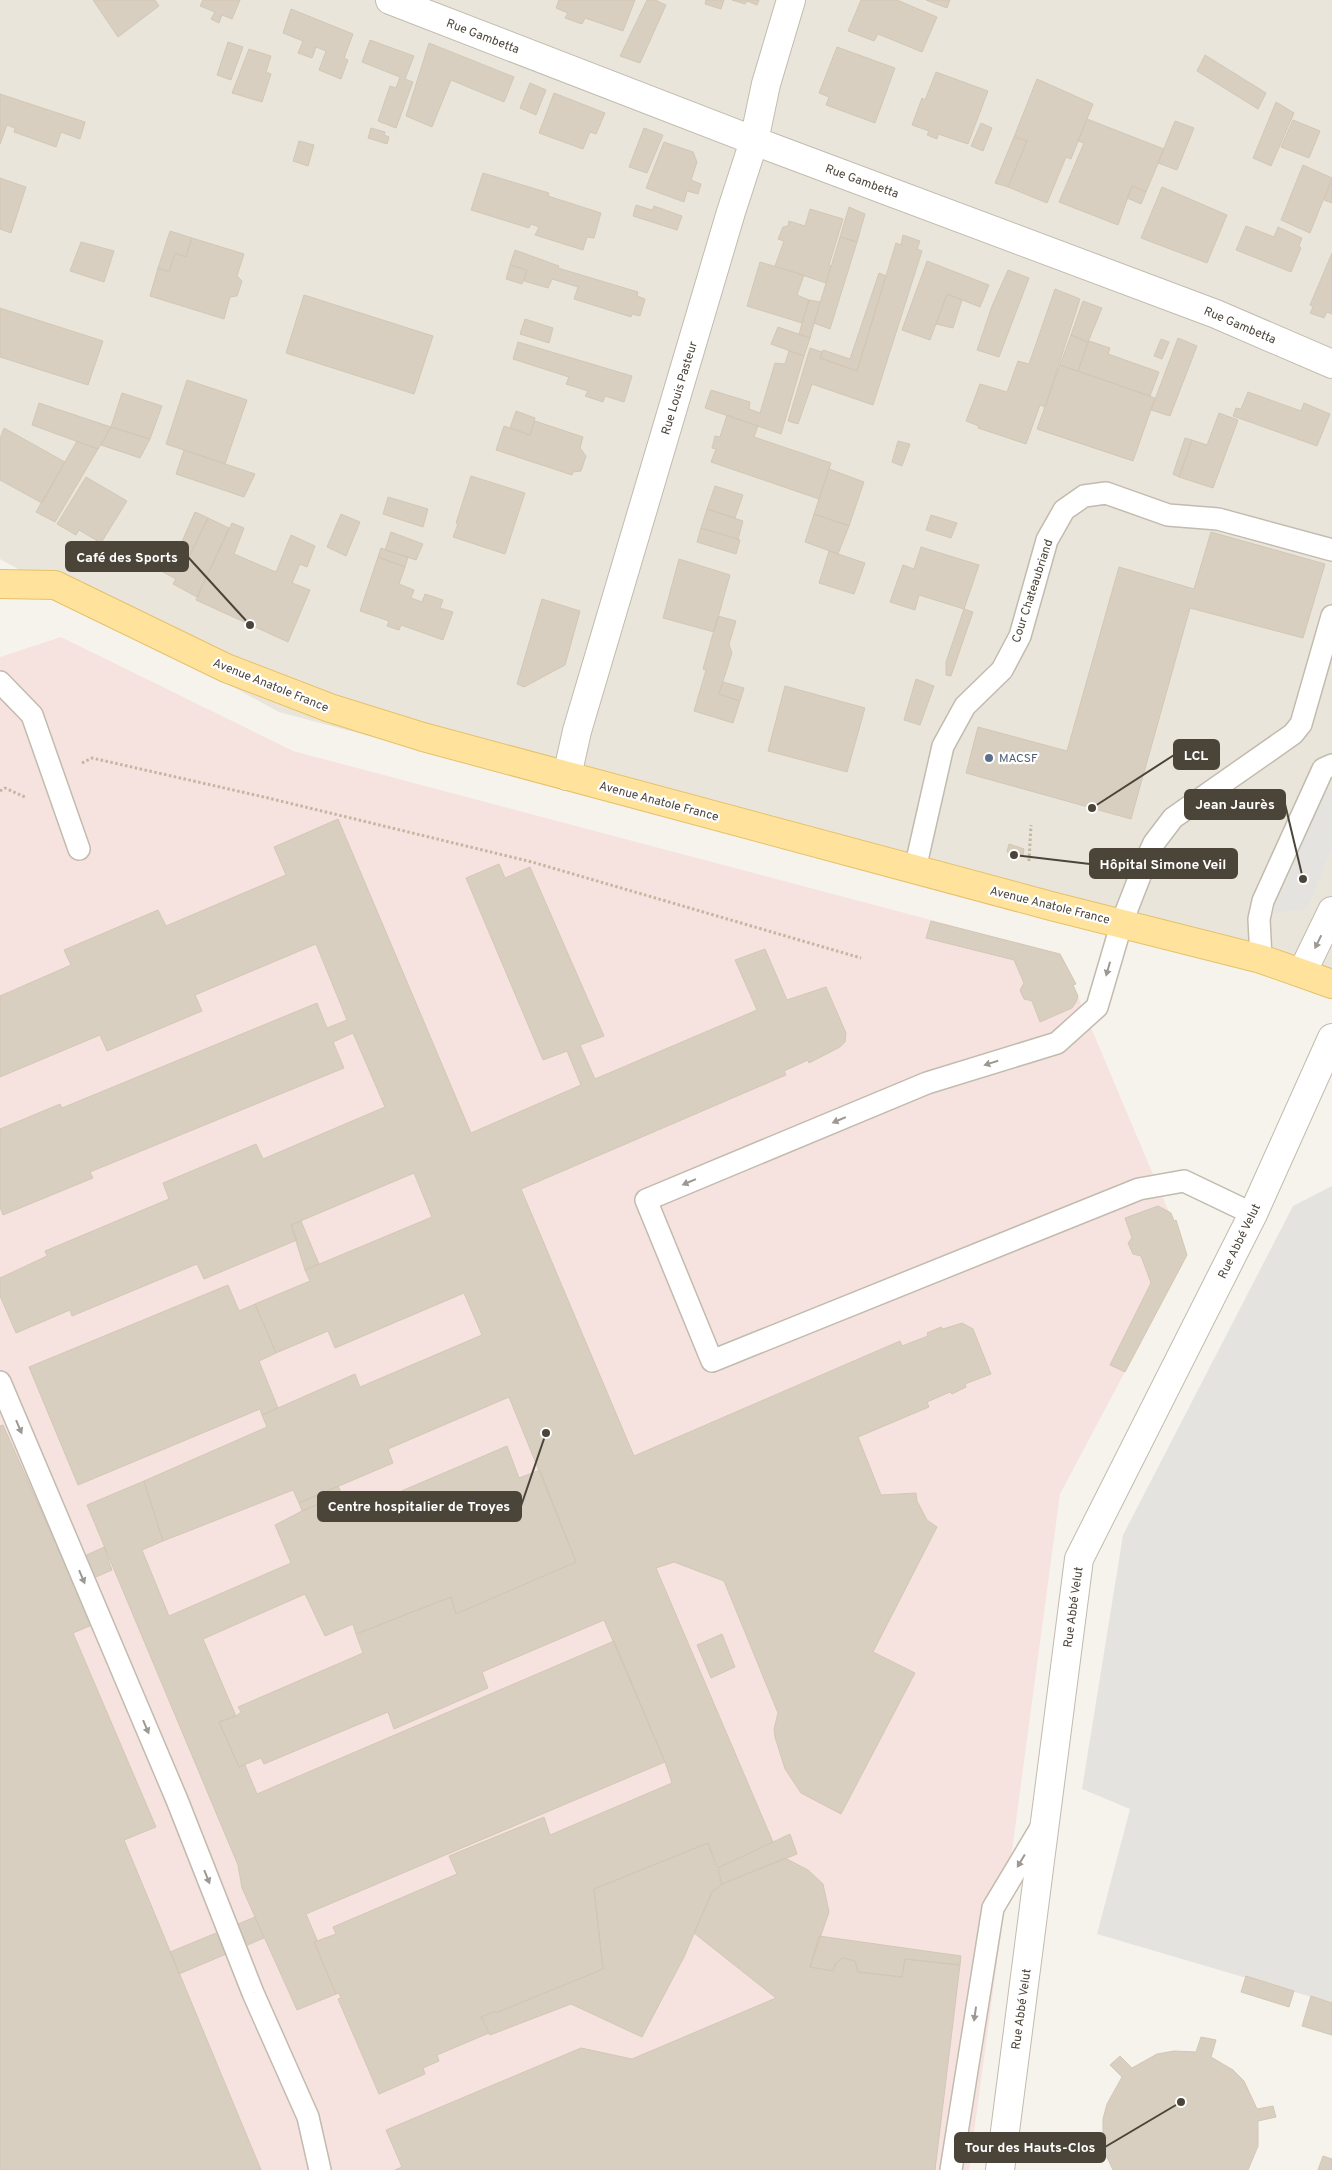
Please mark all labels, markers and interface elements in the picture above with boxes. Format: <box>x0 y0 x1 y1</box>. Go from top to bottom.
street label: Rue Gambetta <box>444 16 521 58</box>
street label: Rue Gambetta <box>823 161 901 203</box>
street label: Rue Gambetta <box>1201 304 1278 348</box>
street label: Rue Louis Pasteur <box>658 339 702 437</box>
street label: Cour Chateaubriand <box>1009 538 1057 645</box>
callout: Café des Sports <box>66 542 188 571</box>
text: Café des Sports <box>76 550 178 567</box>
street label: Avenue Anatole France <box>210 655 331 716</box>
callout: LCL <box>1174 740 1219 769</box>
text: LCL <box>1184 748 1208 765</box>
place label: MACSF <box>999 751 1038 767</box>
marker: MACSF <box>983 752 995 764</box>
street label: Avenue Anatole France <box>597 778 720 826</box>
callout: Jean Jaurès <box>1185 790 1285 819</box>
text: Jean Jaurès <box>1195 797 1275 814</box>
callout: Hôpital Simone Veil <box>1090 849 1237 878</box>
text: Hôpital Simone Veil <box>1100 857 1226 874</box>
street label: Avenue Anatole France <box>988 883 1112 929</box>
one-way arrow <box>1314 935 1322 949</box>
one-way arrow <box>1104 962 1112 977</box>
one-way arrow <box>983 1060 998 1068</box>
one-way arrow <box>831 1116 846 1124</box>
one-way arrow <box>682 1179 696 1187</box>
street label: Rue Abbé Velut <box>1215 1201 1265 1282</box>
one-way arrow <box>15 1420 23 1435</box>
callout: Centre hospitalier de Troyes <box>318 1492 521 1521</box>
text: Centre hospitalier de Troyes <box>328 1499 510 1516</box>
street label: Rue Abbé Velut <box>1060 1566 1088 1649</box>
one-way arrow <box>79 1570 87 1584</box>
one-way arrow <box>142 1720 150 1734</box>
one-way arrow <box>1016 1854 1025 1867</box>
one-way arrow <box>203 1870 211 1885</box>
street label: Rue Abbé Velut <box>1008 1968 1036 2051</box>
one-way arrow <box>971 2007 979 2023</box>
callout: Tour des Hauts-Clos <box>955 2133 1105 2162</box>
text: Tour des Hauts-Clos <box>965 2140 1096 2157</box>

